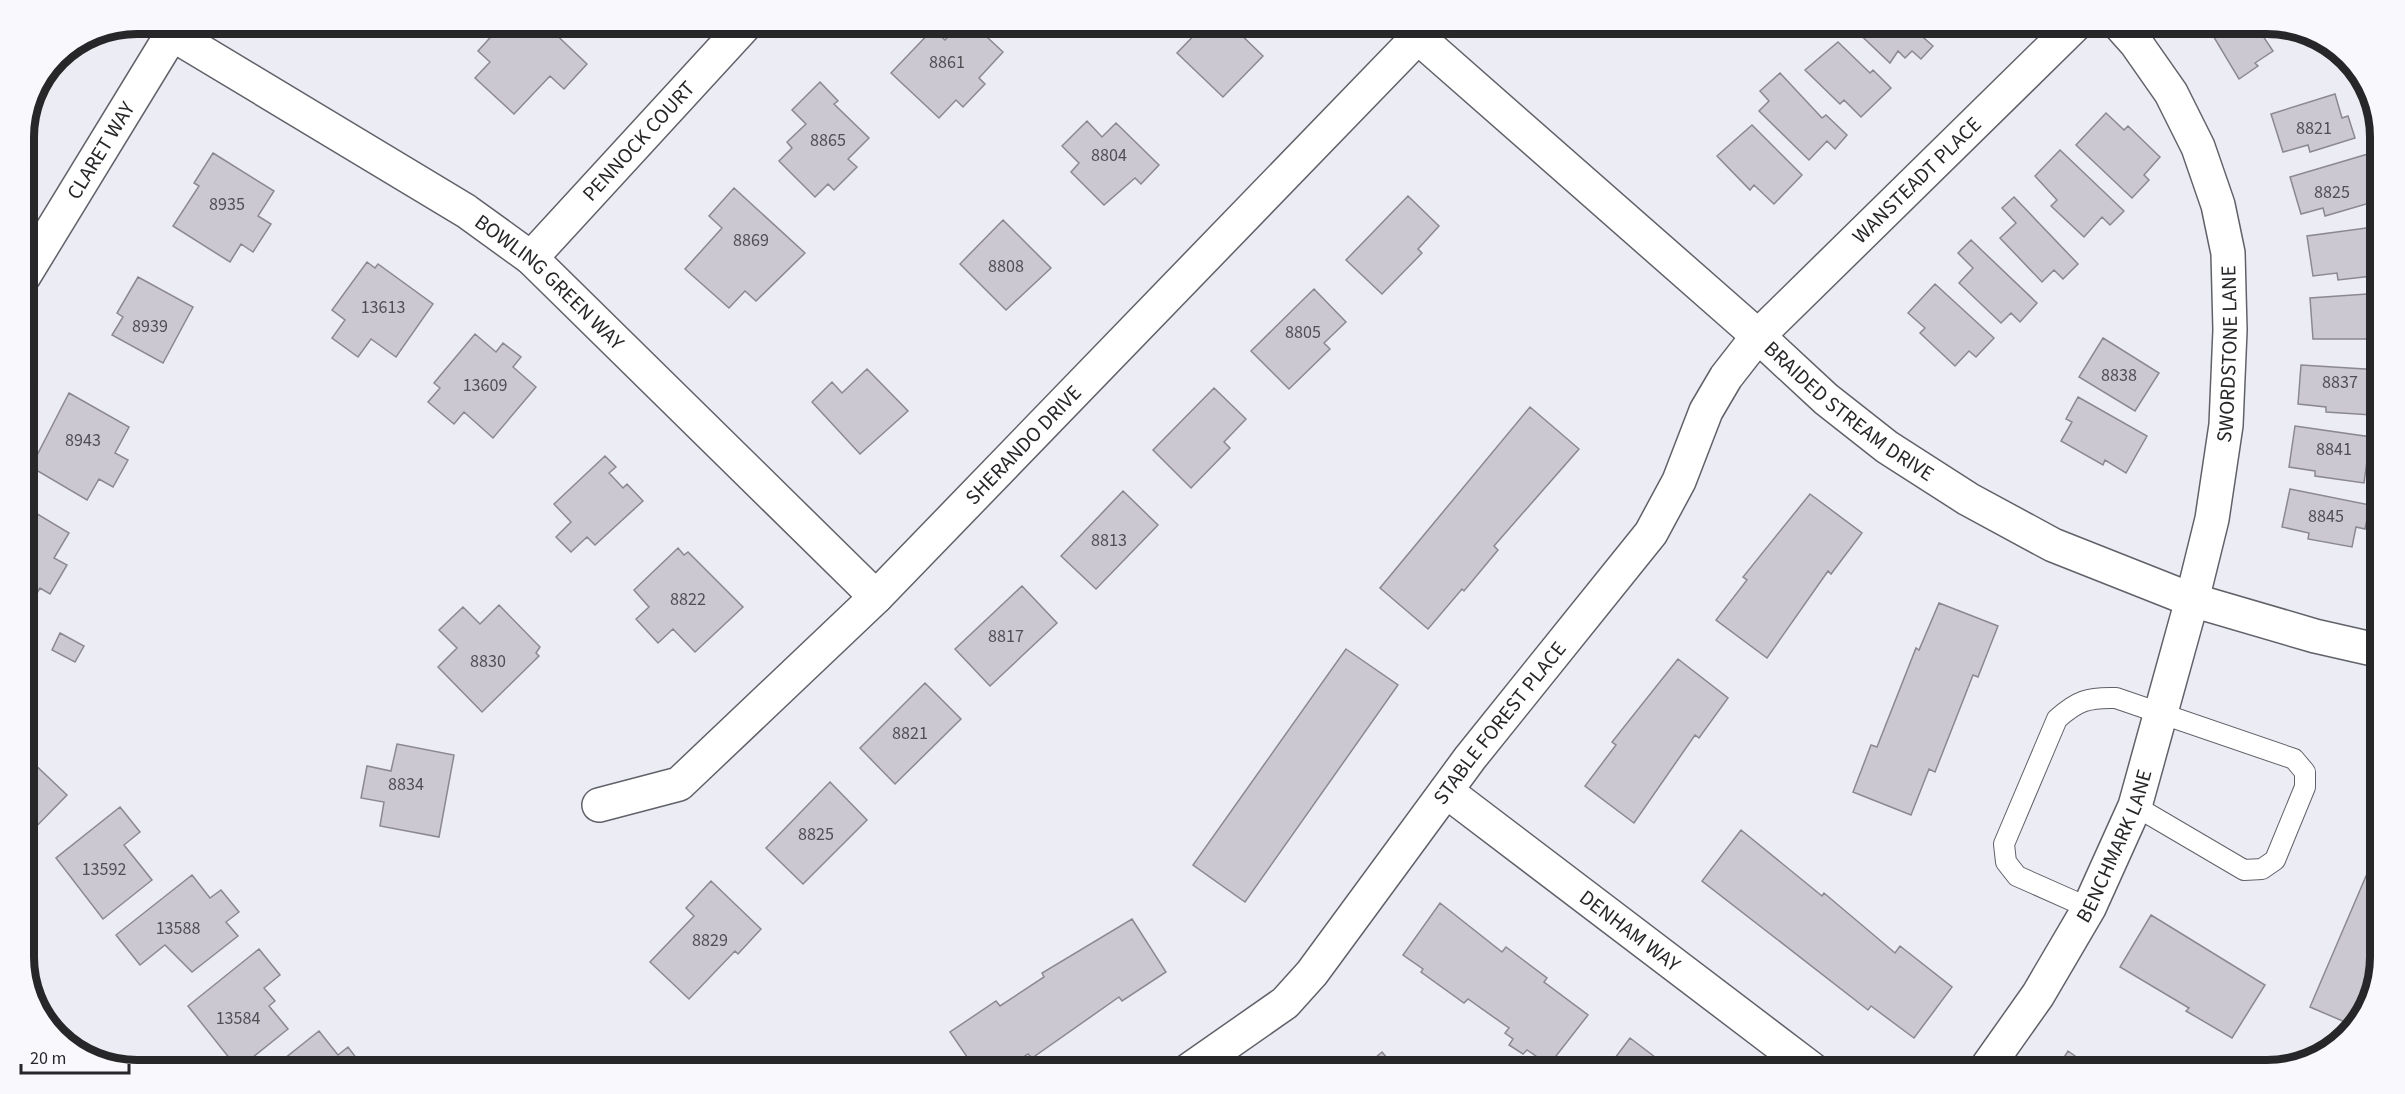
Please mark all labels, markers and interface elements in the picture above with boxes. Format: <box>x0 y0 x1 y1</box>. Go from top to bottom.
house number: 8861 <box>929 50 965 75</box>
street label: PENNOCK COURT <box>575 74 702 208</box>
street label: CLARET WAY <box>59 95 143 205</box>
street label: WANSTEADT PLACE <box>1845 110 1988 251</box>
house number: 8821 <box>2296 116 2332 141</box>
house number: 8865 <box>810 128 846 153</box>
house number: 8804 <box>1091 143 1127 168</box>
house number: 8825 <box>2314 180 2350 205</box>
house number: 8935 <box>209 192 245 217</box>
street label: BOWLING GREEN WAY <box>469 207 632 357</box>
house number: 8869 <box>733 228 769 253</box>
house number: 8808 <box>988 254 1024 279</box>
street label: SWORDSTONE LANE <box>2209 265 2245 444</box>
house number: 13613 <box>361 295 405 320</box>
house number: 8939 <box>132 314 168 339</box>
house number: 8805 <box>1285 320 1321 345</box>
street label: BRAIDED STREAM DRIVE <box>1757 334 1940 488</box>
house number: 8838 <box>2101 363 2137 388</box>
house number: 8837 <box>2322 370 2358 395</box>
house number: 13609 <box>463 373 507 398</box>
street label: SHERANDO DRIVE <box>958 378 1088 511</box>
house number: 8943 <box>65 428 101 453</box>
house number: 8841 <box>2316 437 2352 462</box>
house number: 8845 <box>2308 504 2344 529</box>
house number: 8813 <box>1091 528 1127 553</box>
house number: 8822 <box>670 587 706 612</box>
house number: 8817 <box>988 624 1024 649</box>
street label: STABLE FOREST PLACE <box>1426 635 1573 811</box>
house number: 8830 <box>470 649 506 674</box>
house number: 8821 <box>892 721 928 746</box>
street label: BENCHMARK LANE <box>2069 766 2159 928</box>
house number: 8834 <box>388 772 424 797</box>
house number: 8825 <box>798 822 834 847</box>
house number: 13592 <box>82 857 126 882</box>
street label: DENHAM WAY <box>1573 883 1687 980</box>
house number: 13588 <box>156 916 200 941</box>
house number: 8829 <box>692 928 728 953</box>
house number: 13584 <box>216 1006 260 1031</box>
scale bar <box>21 1037 129 1075</box>
text: 20 m <box>30 1046 66 1071</box>

